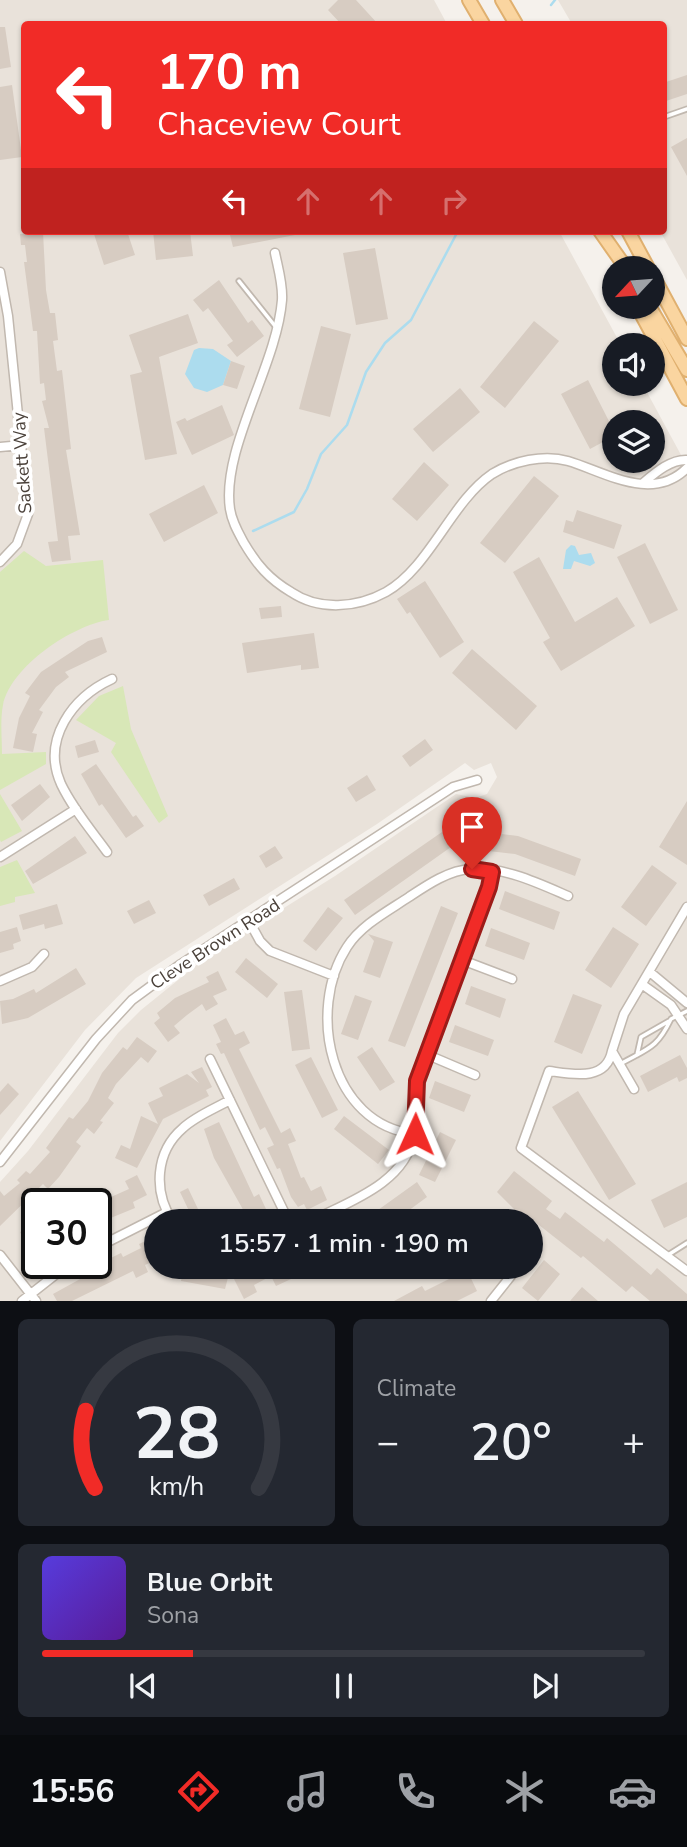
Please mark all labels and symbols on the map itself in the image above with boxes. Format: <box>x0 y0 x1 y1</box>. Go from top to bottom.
north arrow <box>602 256 665 318</box>
street label: Sackett Way <box>6 411 38 515</box>
pin <box>442 797 502 869</box>
street label: Cleve Brown Road <box>145 893 285 995</box>
position arrow <box>378 1097 452 1171</box>
speed limit sign: 30 <box>21 1188 112 1279</box>

